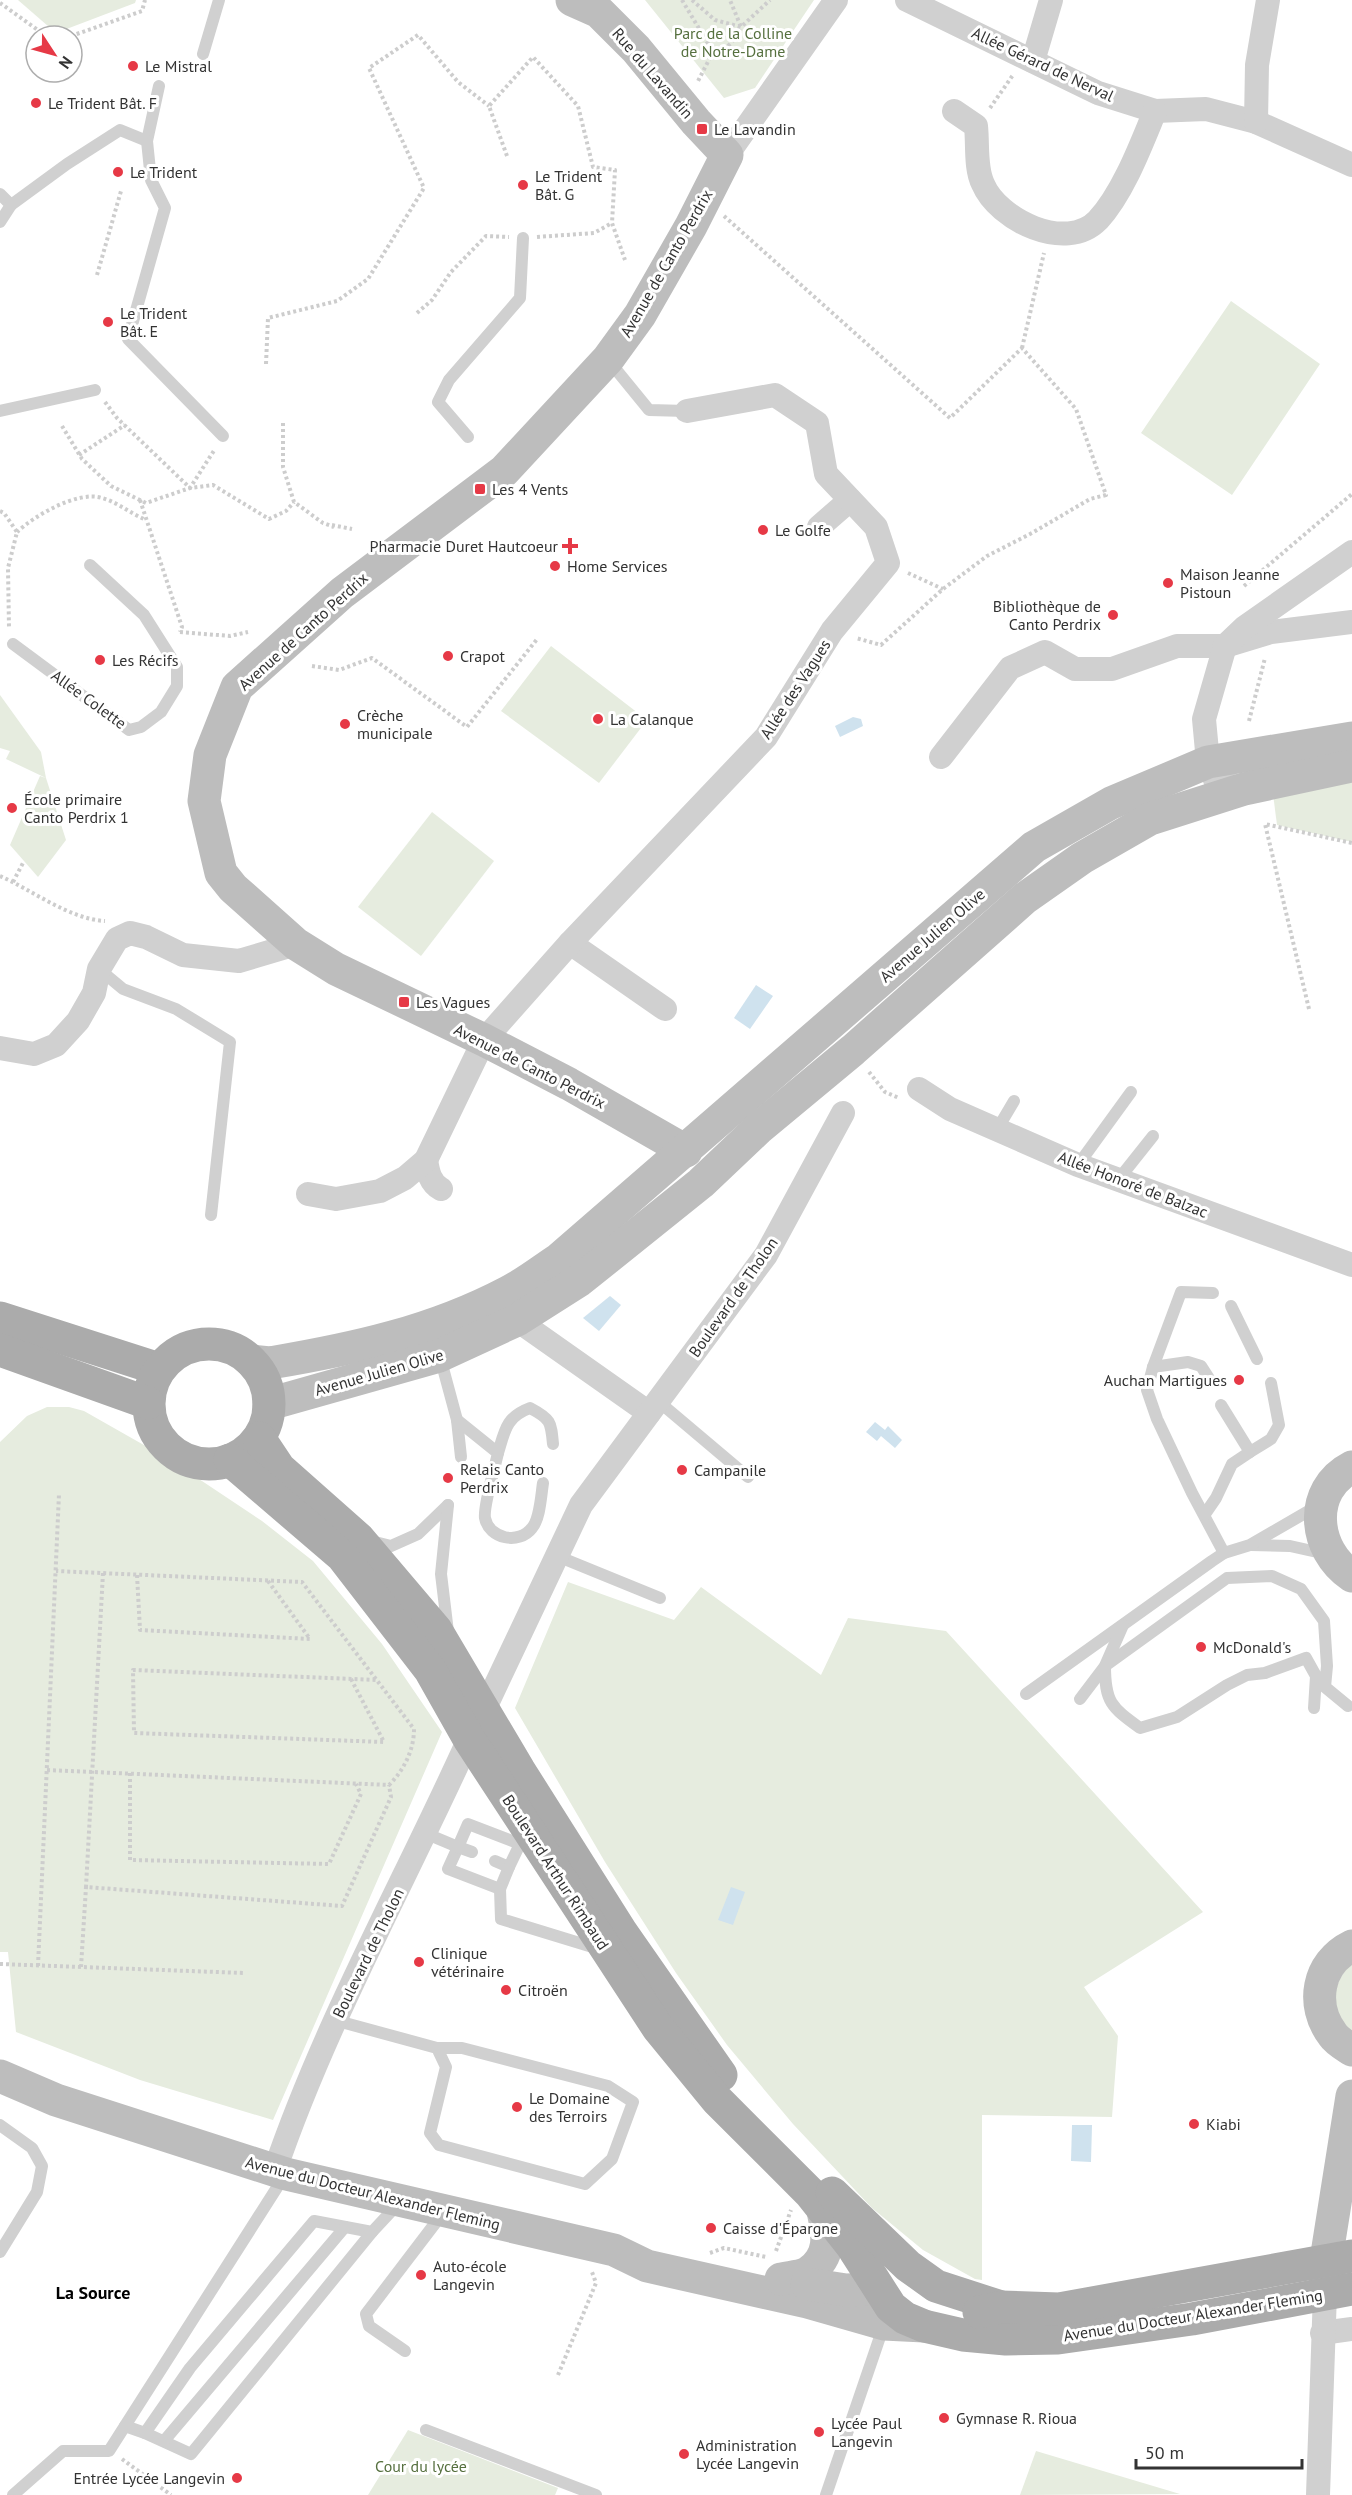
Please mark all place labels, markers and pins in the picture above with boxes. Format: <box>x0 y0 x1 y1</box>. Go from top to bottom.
place label: Le Mistral <box>145 56 212 76</box>
marker: Le Mistral <box>126 59 140 73</box>
place label: Le Trident Bât. F <box>48 93 157 113</box>
marker: Le Trident Bât. F <box>29 96 43 110</box>
place label: Le Lavandin <box>714 119 796 139</box>
marker: Le Lavandin <box>695 122 709 136</box>
place label: Le Trident <box>130 162 198 182</box>
marker: Le Trident <box>111 165 125 179</box>
place label: Le Trident Bât. G <box>535 166 603 204</box>
marker: Le Trident Bât. G <box>516 178 530 192</box>
place label: Le Trident Bât. E <box>120 303 188 341</box>
marker: Le Trident Bât. E <box>101 315 115 329</box>
place label: Les 4 Vents <box>492 479 568 499</box>
marker: Les 4 Vents <box>473 482 487 496</box>
place label: Le Golfe <box>775 520 831 540</box>
marker: Le Golfe <box>756 523 770 537</box>
place label: Pharmacie Duret Hautcoeur <box>370 536 559 556</box>
marker: Pharmacie Duret Hautcoeur <box>563 539 577 553</box>
place label: Home Services <box>567 556 668 576</box>
marker: Home Services <box>548 559 562 573</box>
place label: Maison Jeanne Pistoun <box>1180 564 1280 602</box>
marker: Maison Jeanne Pistoun <box>1161 576 1175 590</box>
place label: Bibliothèque de Canto Perdrix <box>993 596 1101 634</box>
marker: Bibliothèque de Canto Perdrix <box>1106 608 1120 622</box>
place label: Crapot <box>460 646 505 666</box>
marker: Crapot <box>441 649 455 663</box>
place label: Les Récifs <box>112 650 179 670</box>
marker: Les Récifs <box>93 653 107 667</box>
place label: Crèche municipale <box>357 705 433 743</box>
place label: La Calanque <box>610 709 694 729</box>
marker: La Calanque <box>591 712 605 726</box>
marker: Crèche municipale <box>338 717 352 731</box>
place label: École primaire Canto Perdrix 1 <box>24 789 129 827</box>
marker: École primaire Canto Perdrix 1 <box>5 801 19 815</box>
place label: Les Vagues <box>416 992 491 1012</box>
marker: Les Vagues <box>397 995 411 1009</box>
place label: Auchan Martigues <box>1104 1370 1227 1390</box>
marker: Auchan Martigues <box>1232 1373 1246 1387</box>
place label: Relais Canto Perdrix <box>460 1459 544 1497</box>
place label: Campanile <box>694 1460 766 1480</box>
marker: Campanile <box>675 1463 689 1477</box>
marker: Relais Canto Perdrix <box>441 1471 455 1485</box>
place label: McDonald's <box>1213 1637 1291 1657</box>
marker: McDonald's <box>1194 1640 1208 1654</box>
place label: Clinique vétérinaire <box>431 1943 504 1981</box>
marker: Clinique vétérinaire <box>412 1955 426 1969</box>
place label: Citroën <box>518 1980 568 2000</box>
marker: Citroën <box>499 1983 513 1997</box>
place label: Le Domaine des Terroirs <box>529 2088 610 2126</box>
marker: Le Domaine des Terroirs <box>510 2100 524 2114</box>
place label: Kiabi <box>1206 2114 1241 2134</box>
marker: Kiabi <box>1187 2117 1201 2131</box>
place label: Caisse d'Épargne <box>723 2218 838 2238</box>
marker: Caisse d'Épargne <box>704 2221 718 2235</box>
place label: Auto-école Langevin <box>433 2256 507 2294</box>
marker: Auto-école Langevin <box>414 2268 428 2282</box>
place label: Gymnase R. Rioua <box>956 2408 1077 2428</box>
marker: Gymnase R. Rioua <box>937 2411 951 2425</box>
place label: Lycée Paul Langevin <box>831 2413 902 2451</box>
marker: Lycée Paul Langevin <box>812 2425 826 2439</box>
place label: Administration Lycée Langevin <box>696 2435 799 2473</box>
marker: Administration Lycée Langevin <box>677 2447 691 2461</box>
place label: Entrée Lycée Langevin <box>74 2468 225 2488</box>
marker: Entrée Lycée Langevin <box>230 2471 244 2485</box>

